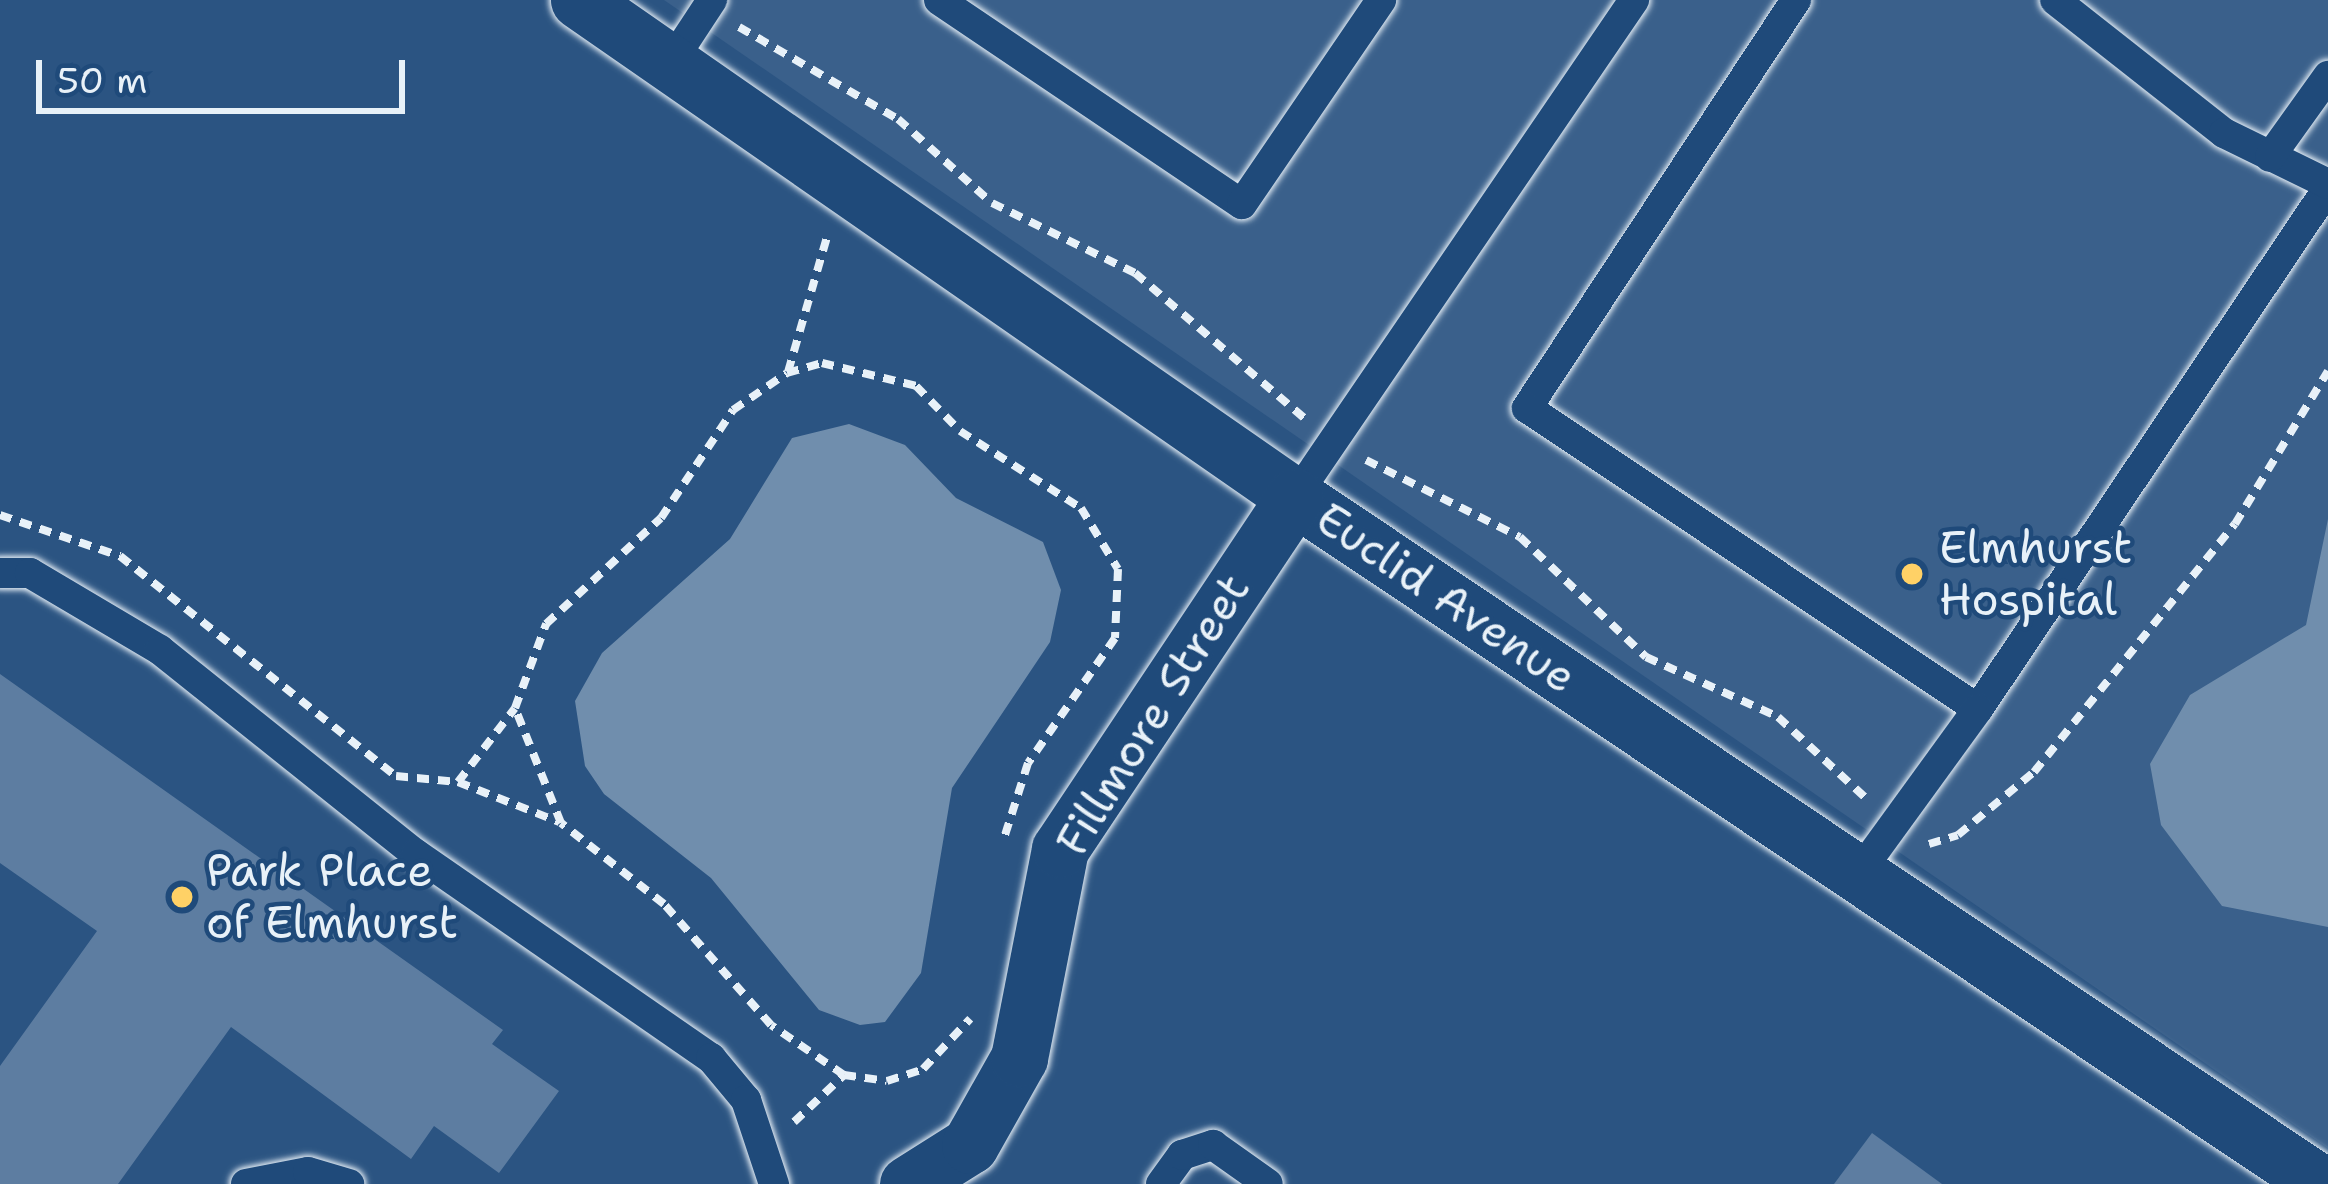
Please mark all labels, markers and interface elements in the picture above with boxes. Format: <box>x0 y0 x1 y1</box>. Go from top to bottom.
scale bar <box>42 36 411 110</box>
text: 50 m <box>57 56 147 105</box>
street label: Euclid Avenue <box>1306 491 1586 705</box>
place label: Elmhurst Hospital <box>1939 521 2132 627</box>
marker: Elmhurst Hospital <box>1896 558 1928 590</box>
street label: Fillmore Street <box>1045 564 1261 866</box>
place label: Park Place of Elmhurst <box>206 844 458 950</box>
marker: Park Place of Elmhurst <box>169 884 195 910</box>

